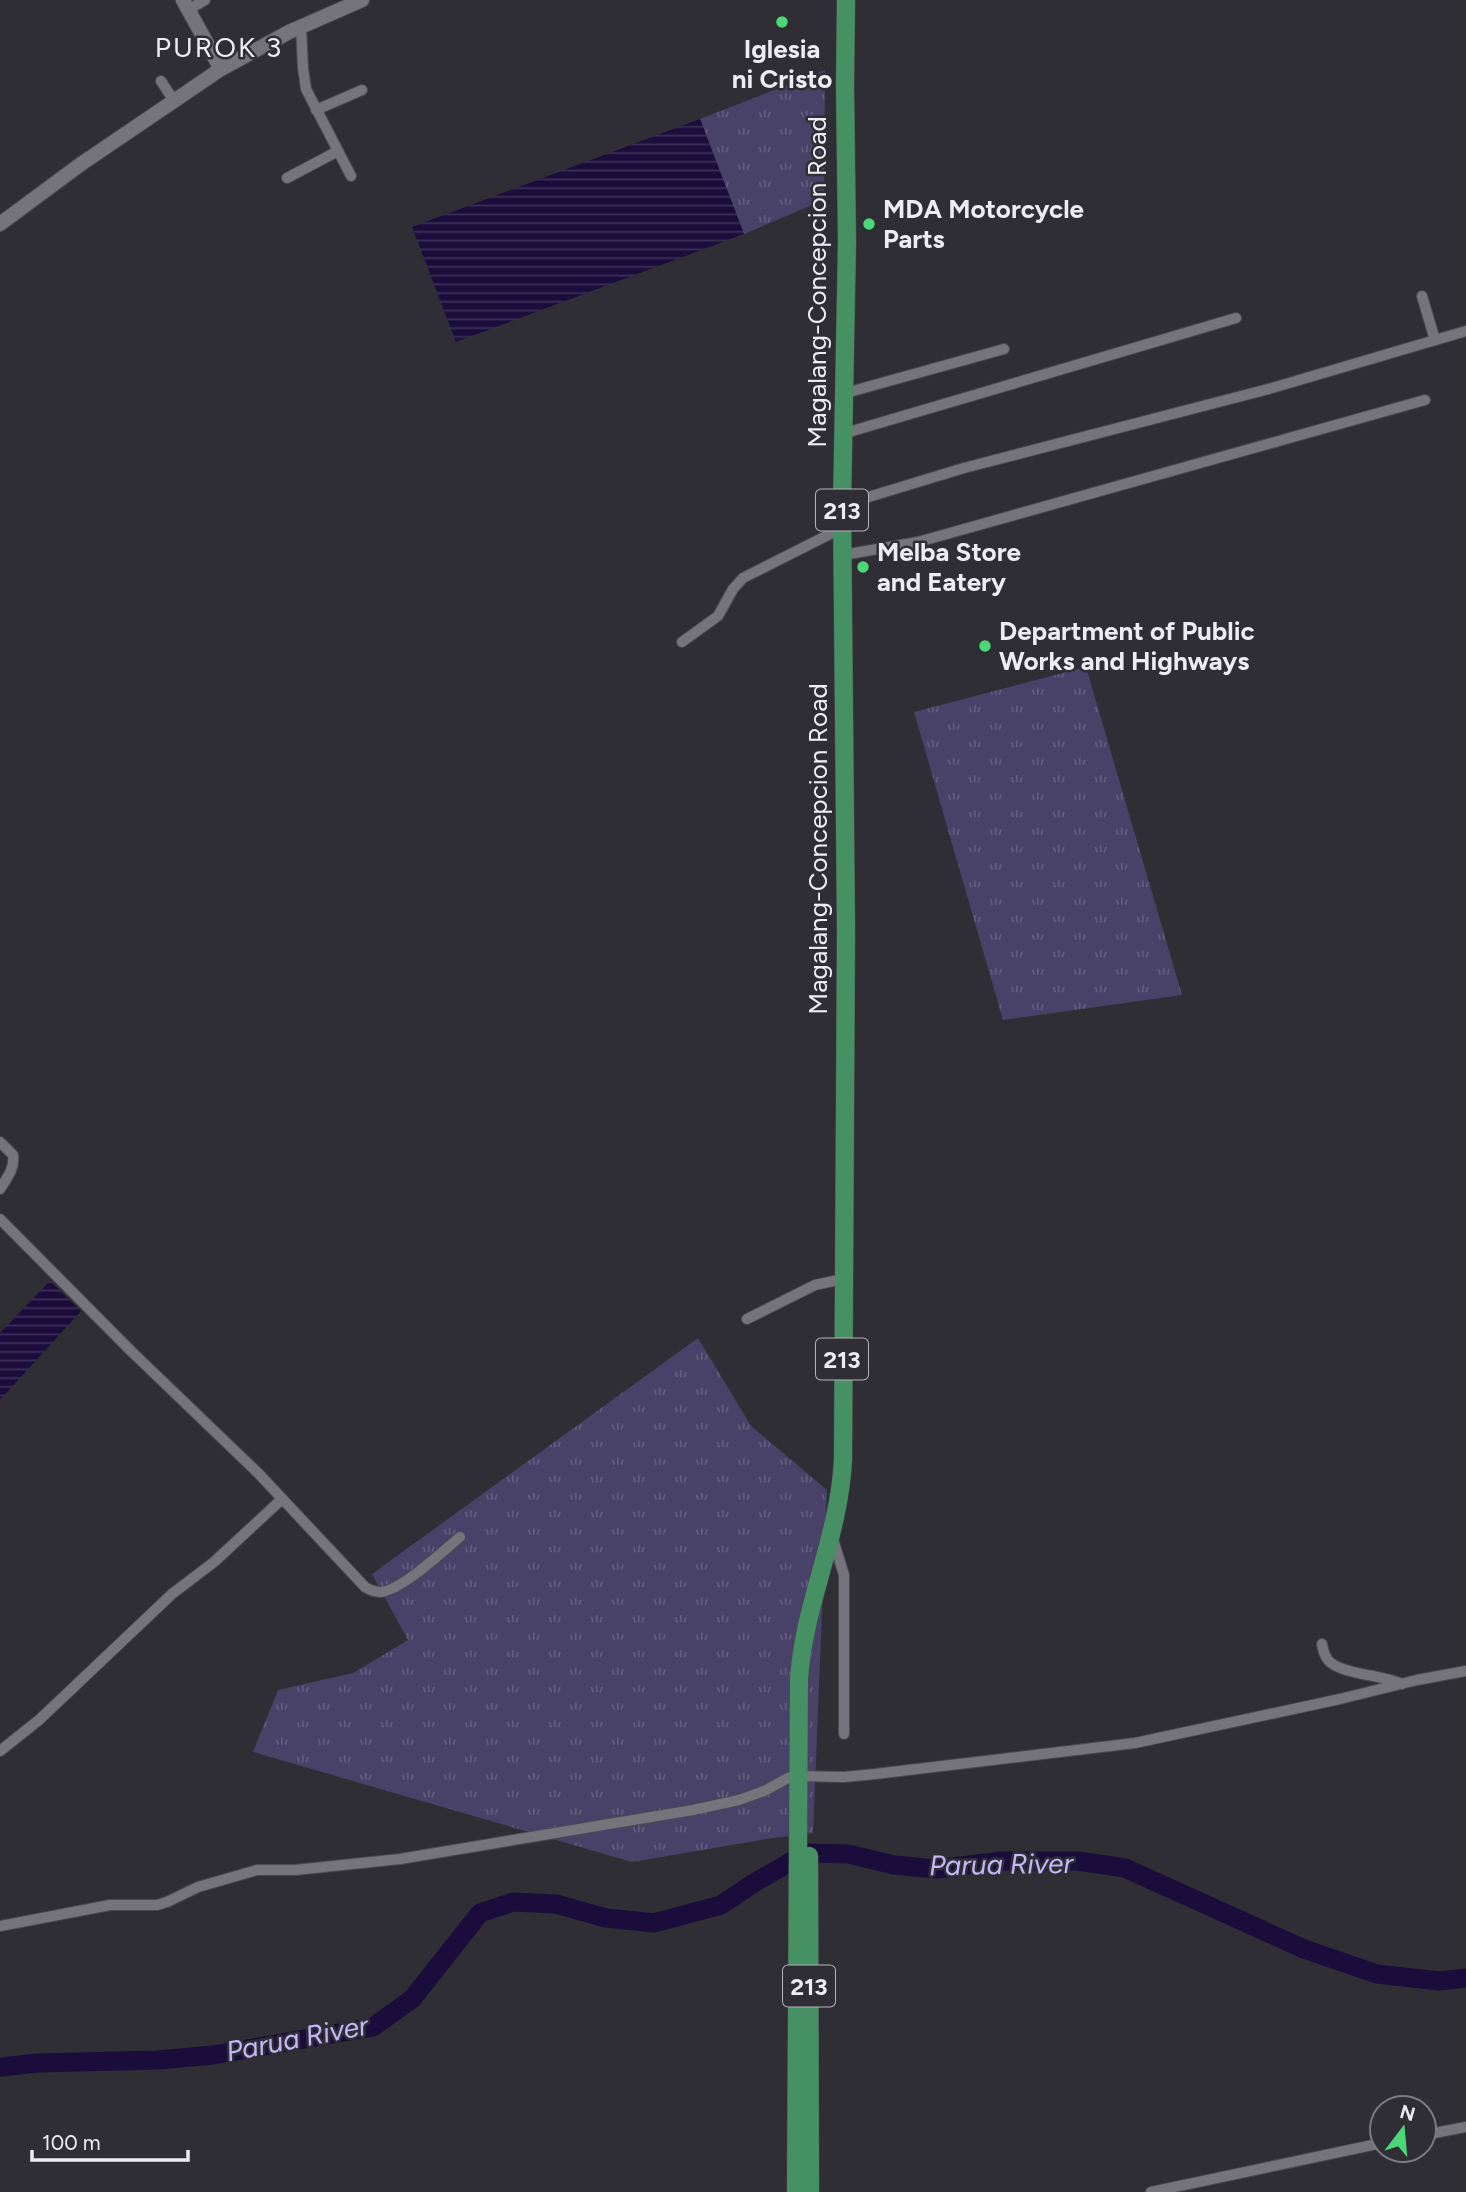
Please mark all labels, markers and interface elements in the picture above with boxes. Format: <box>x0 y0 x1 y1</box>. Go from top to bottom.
marker: Iglesia ni Cristo <box>774 14 790 30</box>
district label: PUROK 3 <box>155 30 283 64</box>
place label: Iglesia ni Cristo <box>732 33 832 95</box>
street label: Magalang-Concepcion Road <box>801 116 833 448</box>
place label: MDA Motorcycle Parts <box>883 193 1084 255</box>
marker: MDA Motorcycle Parts <box>861 216 877 232</box>
road number: 213 <box>816 490 868 530</box>
place label: Melba Store and Eatery <box>877 536 1021 598</box>
marker: Melba Store and Eatery <box>855 559 871 575</box>
place label: Department of Public Works and Highways <box>999 615 1255 677</box>
marker: Department of Public Works and Highways <box>977 638 993 654</box>
street label: Magalang-Concepcion Road <box>802 683 834 1015</box>
road number: 213 <box>816 1338 868 1380</box>
water label: Parua River <box>929 1846 1075 1882</box>
road number: 213 <box>783 1966 835 2007</box>
water label: Parua River <box>223 2007 372 2068</box>
north arrow <box>1368 2094 1438 2164</box>
text: N <box>1397 2100 1418 2126</box>
scale bar <box>32 2118 187 2162</box>
text: 100 m <box>42 2130 101 2155</box>

